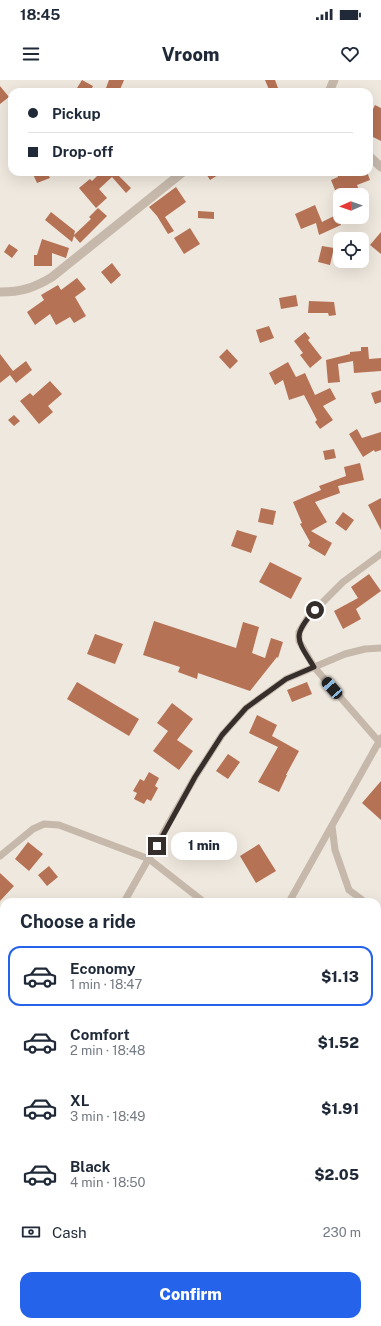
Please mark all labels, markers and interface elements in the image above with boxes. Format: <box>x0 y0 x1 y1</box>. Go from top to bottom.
text: 18:45 <box>20 6 60 23</box>
icon: menu <box>20 43 42 65</box>
icon: heart <box>339 43 361 65</box>
text: Vroom <box>162 44 219 65</box>
text: Pickup <box>52 105 101 122</box>
text: Drop-off <box>52 143 113 160</box>
north arrow <box>333 188 369 224</box>
map controls <box>333 188 369 268</box>
button: locate <box>333 232 369 268</box>
route start <box>306 601 324 619</box>
car <box>320 675 344 701</box>
callout: 1 min <box>171 832 237 860</box>
route end <box>148 837 166 855</box>
text: 1 min <box>188 838 220 853</box>
text: Choose a ride <box>20 911 136 932</box>
icon: car <box>22 958 58 994</box>
text: Economy <box>70 960 135 977</box>
text: $1.13 <box>321 968 359 985</box>
text: 1 min · 18:47 <box>70 977 142 992</box>
icon: car <box>22 1024 58 1060</box>
text: Comfort <box>70 1026 130 1043</box>
text: $1.52 <box>318 1034 359 1051</box>
text: 2 min · 18:48 <box>70 1043 145 1058</box>
icon: car <box>22 1090 58 1126</box>
text: XL <box>70 1092 89 1109</box>
text: $1.91 <box>321 1100 359 1117</box>
text: 3 min · 18:49 <box>70 1109 145 1124</box>
icon: car <box>22 1156 58 1192</box>
text: Black <box>70 1158 110 1175</box>
text: $2.05 <box>314 1166 359 1183</box>
text: 4 min · 18:50 <box>70 1175 146 1190</box>
icon: cash <box>20 1221 42 1243</box>
text: Cash <box>52 1224 87 1241</box>
text: 230 m <box>323 1225 361 1240</box>
button: Confirm <box>20 1272 361 1318</box>

